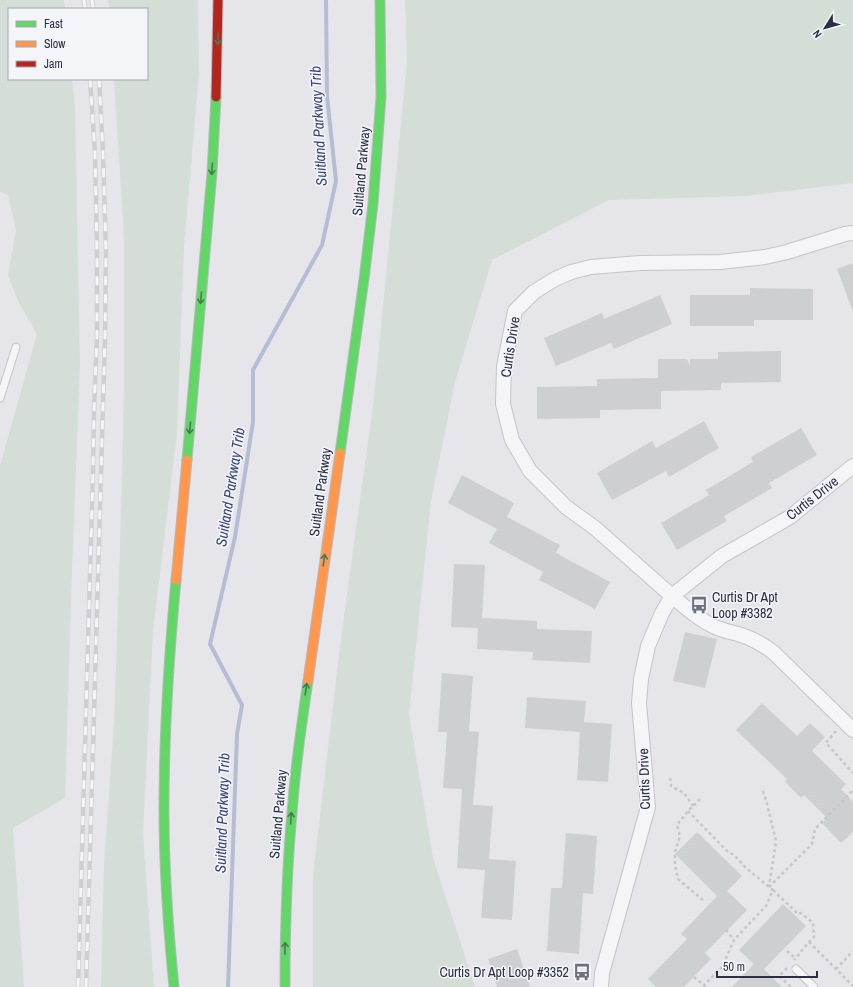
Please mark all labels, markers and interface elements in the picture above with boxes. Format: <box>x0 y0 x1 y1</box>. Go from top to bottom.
legend <box>8 8 148 80</box>
north arrow <box>805 8 845 48</box>
text: Fast <box>44 16 63 32</box>
text: N <box>809 27 825 41</box>
one-way arrow <box>214 32 222 45</box>
text: Slow <box>44 36 66 52</box>
text: Jam <box>44 56 63 72</box>
water label: Suitland Parkway Trib <box>304 65 332 187</box>
street label: Suitland Parkway <box>348 125 374 216</box>
one-way arrow <box>209 162 216 175</box>
one-way arrow <box>198 291 205 304</box>
street label: Curtis Drive <box>496 315 524 379</box>
one-way arrow <box>186 421 194 434</box>
water label: Suitland Parkway Trib <box>210 426 250 548</box>
street label: Suitland Parkway <box>305 446 335 537</box>
street label: Curtis Drive <box>782 472 842 524</box>
one-way arrow <box>320 554 328 567</box>
place label: Curtis Dr Apt Loop #3382 <box>712 588 778 622</box>
bus stop icon: Curtis Dr Apt Loop #3382 <box>689 595 709 615</box>
one-way arrow <box>302 683 310 696</box>
street label: Curtis Drive <box>634 748 654 810</box>
water label: Suitland Parkway Trib <box>209 752 235 873</box>
street label: Suitland Parkway <box>265 768 291 859</box>
one-way arrow <box>288 812 295 825</box>
one-way arrow <box>281 942 289 955</box>
scale bar <box>717 953 817 979</box>
text: 50 m <box>723 959 745 975</box>
bus stop icon: Curtis Dr Apt Loop #3352 <box>572 962 592 982</box>
place label: Curtis Dr Apt Loop #3352 <box>439 963 569 981</box>

